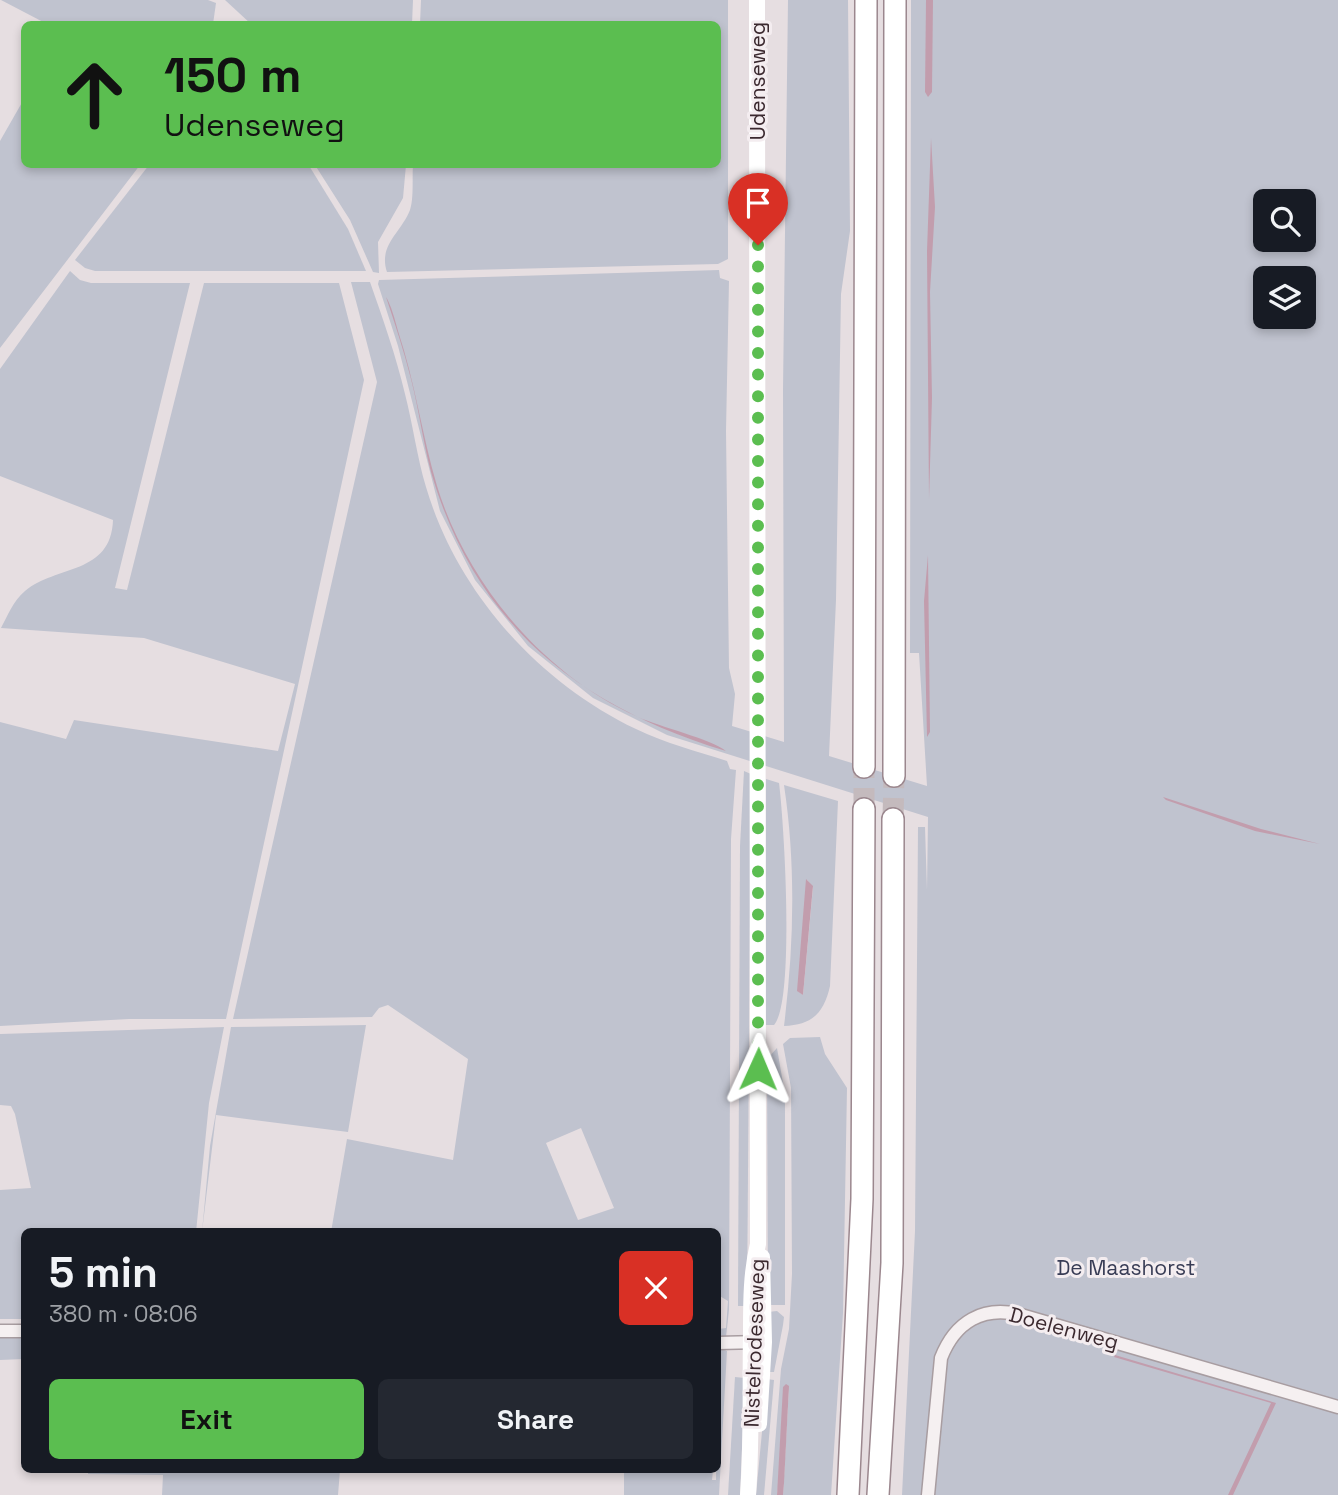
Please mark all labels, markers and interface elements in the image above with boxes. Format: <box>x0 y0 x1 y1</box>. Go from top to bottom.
street label: Udenseweg <box>744 22 771 140</box>
text: 150 m <box>164 44 302 106</box>
icon: ahead <box>49 49 140 140</box>
text: Udenseweg <box>164 105 345 145</box>
pin <box>728 173 788 245</box>
icon: arrive <box>739 184 777 222</box>
map controls <box>1253 189 1316 329</box>
button: search <box>1253 189 1316 252</box>
button: layers <box>1253 266 1316 329</box>
position arrow <box>721 1032 795 1106</box>
text: 5 min <box>49 1246 158 1299</box>
button: close <box>619 1251 693 1325</box>
park label: De Maashorst <box>1056 1254 1196 1281</box>
street label: Nistelrodeseweg <box>738 1258 770 1428</box>
text: 380 m · 08:06 <box>49 1299 198 1329</box>
street label: Doelenweg <box>1006 1300 1122 1356</box>
button: Exit <box>49 1379 364 1459</box>
button: Share <box>378 1379 693 1459</box>

